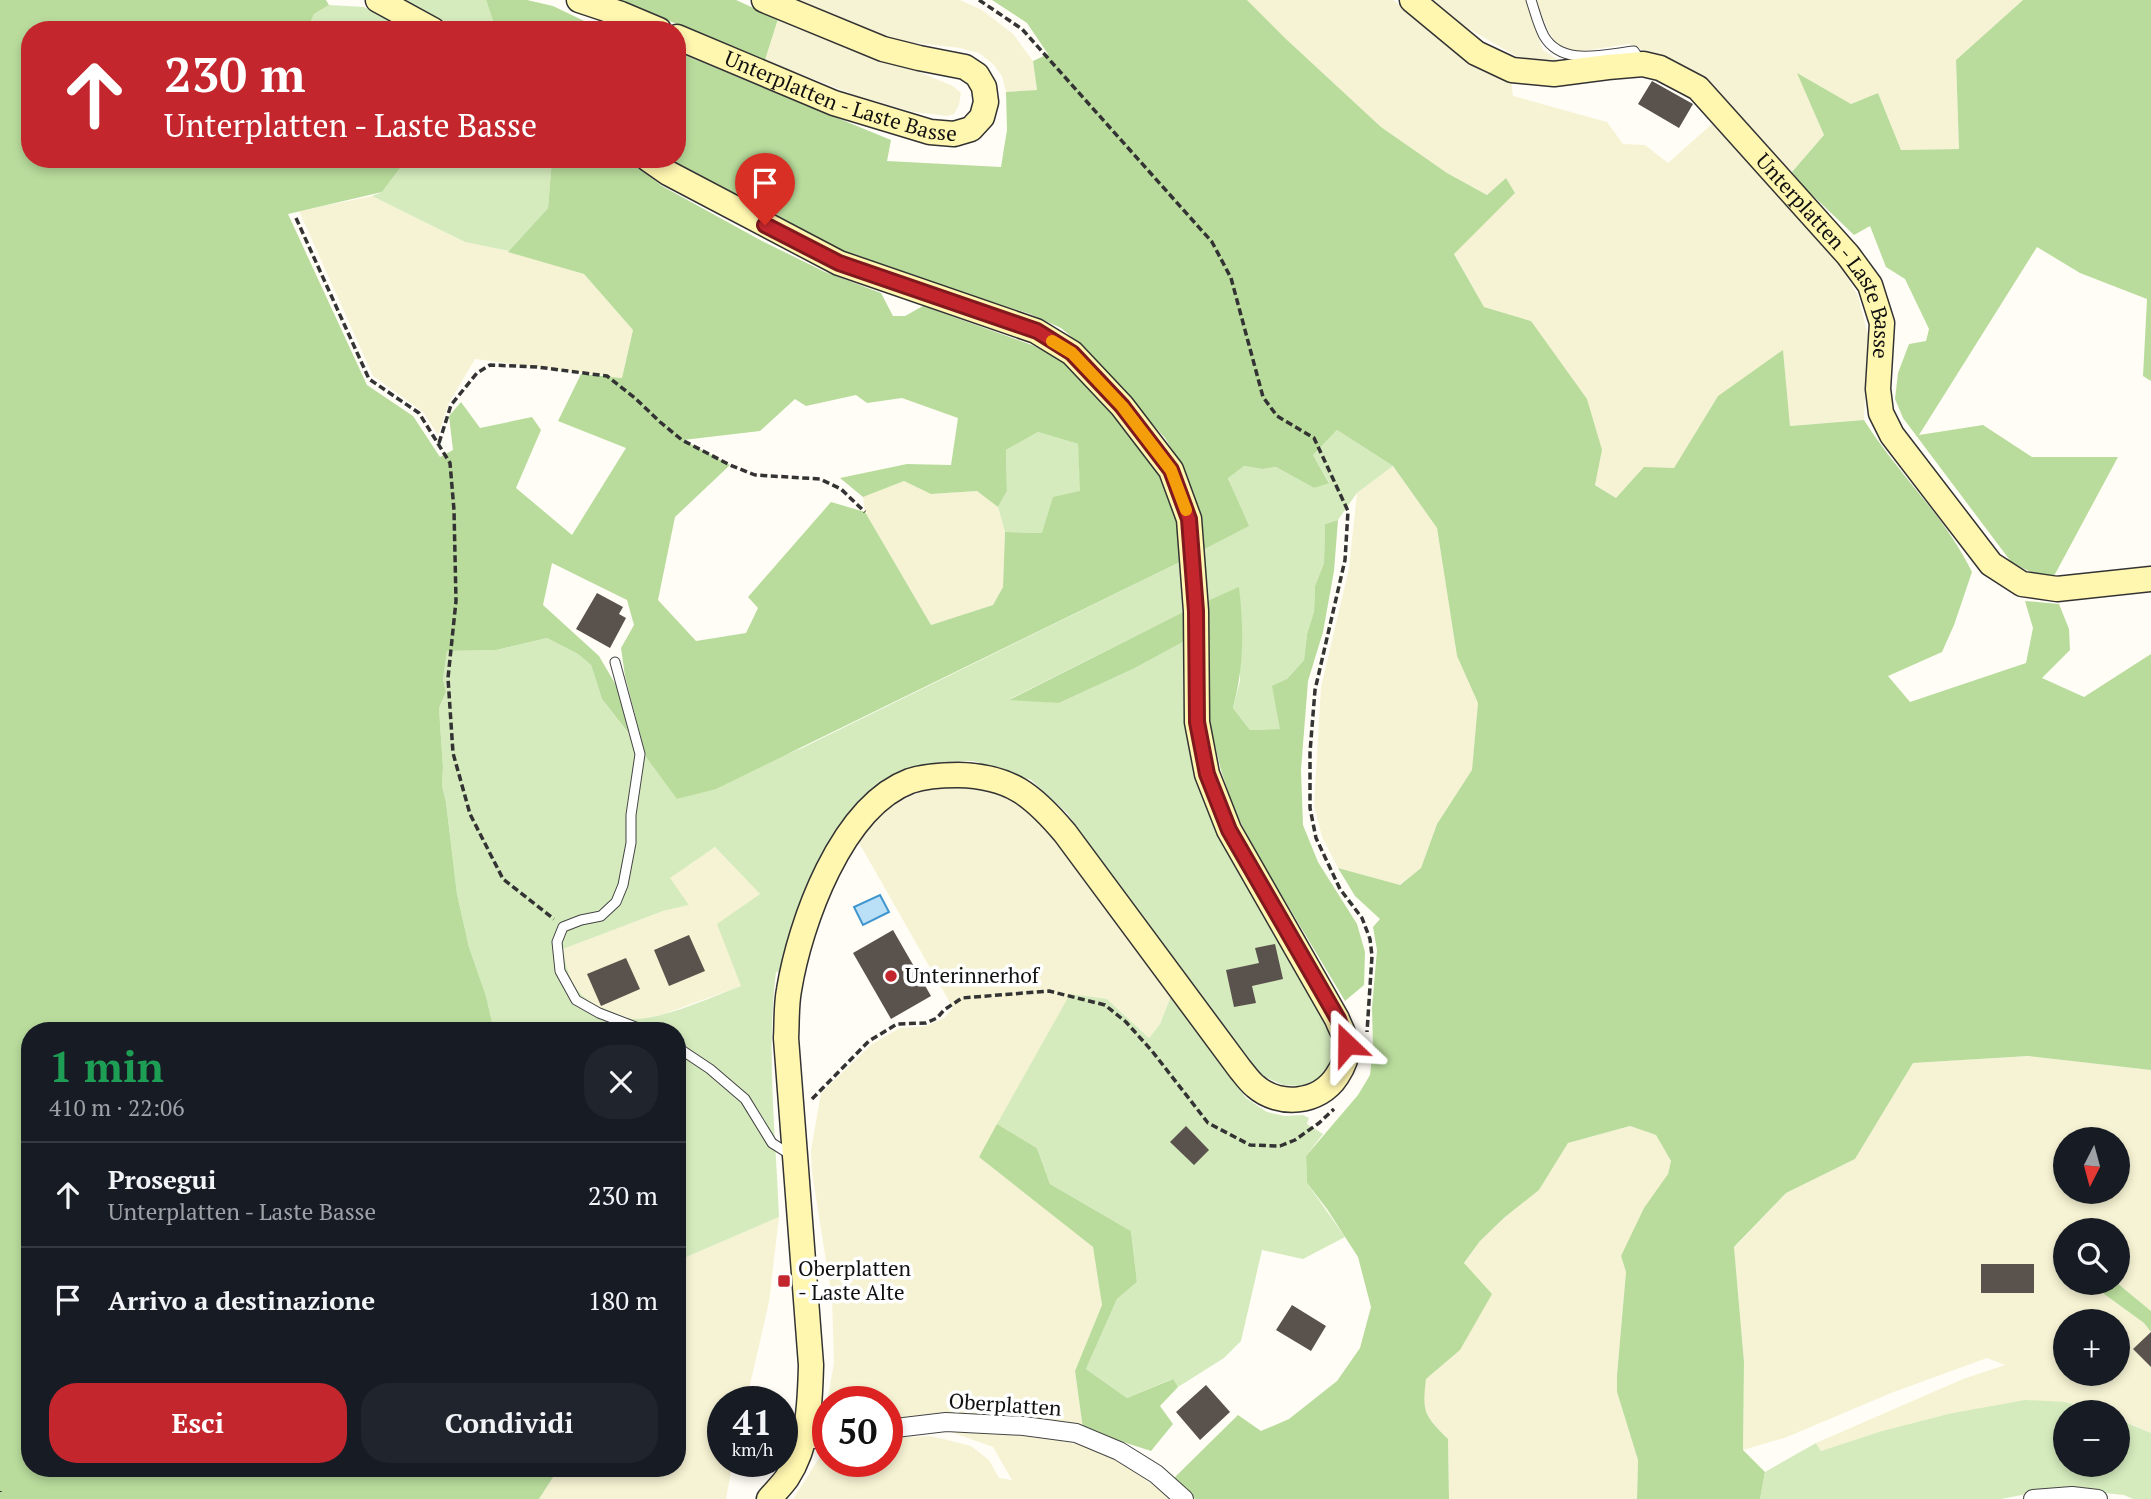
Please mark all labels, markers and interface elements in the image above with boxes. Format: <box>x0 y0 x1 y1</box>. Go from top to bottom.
text: 230 m <box>164 41 306 106</box>
street label: Unterplatten - Laste Basse <box>720 44 958 147</box>
icon: ahead <box>49 49 140 140</box>
text: Unterplatten - Laste Basse <box>164 104 537 146</box>
street label: Unterplatten - Laste Basse <box>1750 147 1897 360</box>
pin <box>735 153 795 225</box>
icon: arrive <box>746 164 784 202</box>
place label: Unterinnerhof <box>905 961 1041 989</box>
marker: Unterinnerhof <box>883 968 899 984</box>
position arrow <box>1310 1007 1384 1081</box>
text: 1 min <box>49 1038 164 1094</box>
button: close <box>584 1045 658 1119</box>
text: 410 m · 22:06 <box>49 1092 184 1123</box>
north arrow <box>2053 1127 2130 1204</box>
map controls <box>2053 1127 2130 1477</box>
text: Prosegui <box>108 1162 216 1196</box>
icon: ahead <box>49 1176 87 1214</box>
text: 230 m <box>588 1178 658 1212</box>
text: Unterplatten - Laste Basse <box>108 1196 376 1227</box>
button: search <box>2053 1218 2130 1295</box>
place label: Oberplatten - Laste Alte <box>798 1254 912 1306</box>
marker: Oberplatten - Laste Alte <box>776 1273 792 1289</box>
icon: arrive <box>49 1281 87 1319</box>
text: Arrivo a destinazione <box>108 1283 375 1317</box>
text: 180 m <box>588 1283 658 1317</box>
button: + <box>2053 1309 2130 1386</box>
button: Esci <box>49 1383 347 1463</box>
button: Condividi <box>361 1383 658 1463</box>
speed limit sign: 50 <box>812 1386 903 1477</box>
street label: Oberplatten <box>948 1386 1063 1422</box>
text: 41 <box>733 1399 772 1445</box>
button: − <box>2053 1400 2130 1477</box>
text: km/h <box>732 1437 773 1461</box>

